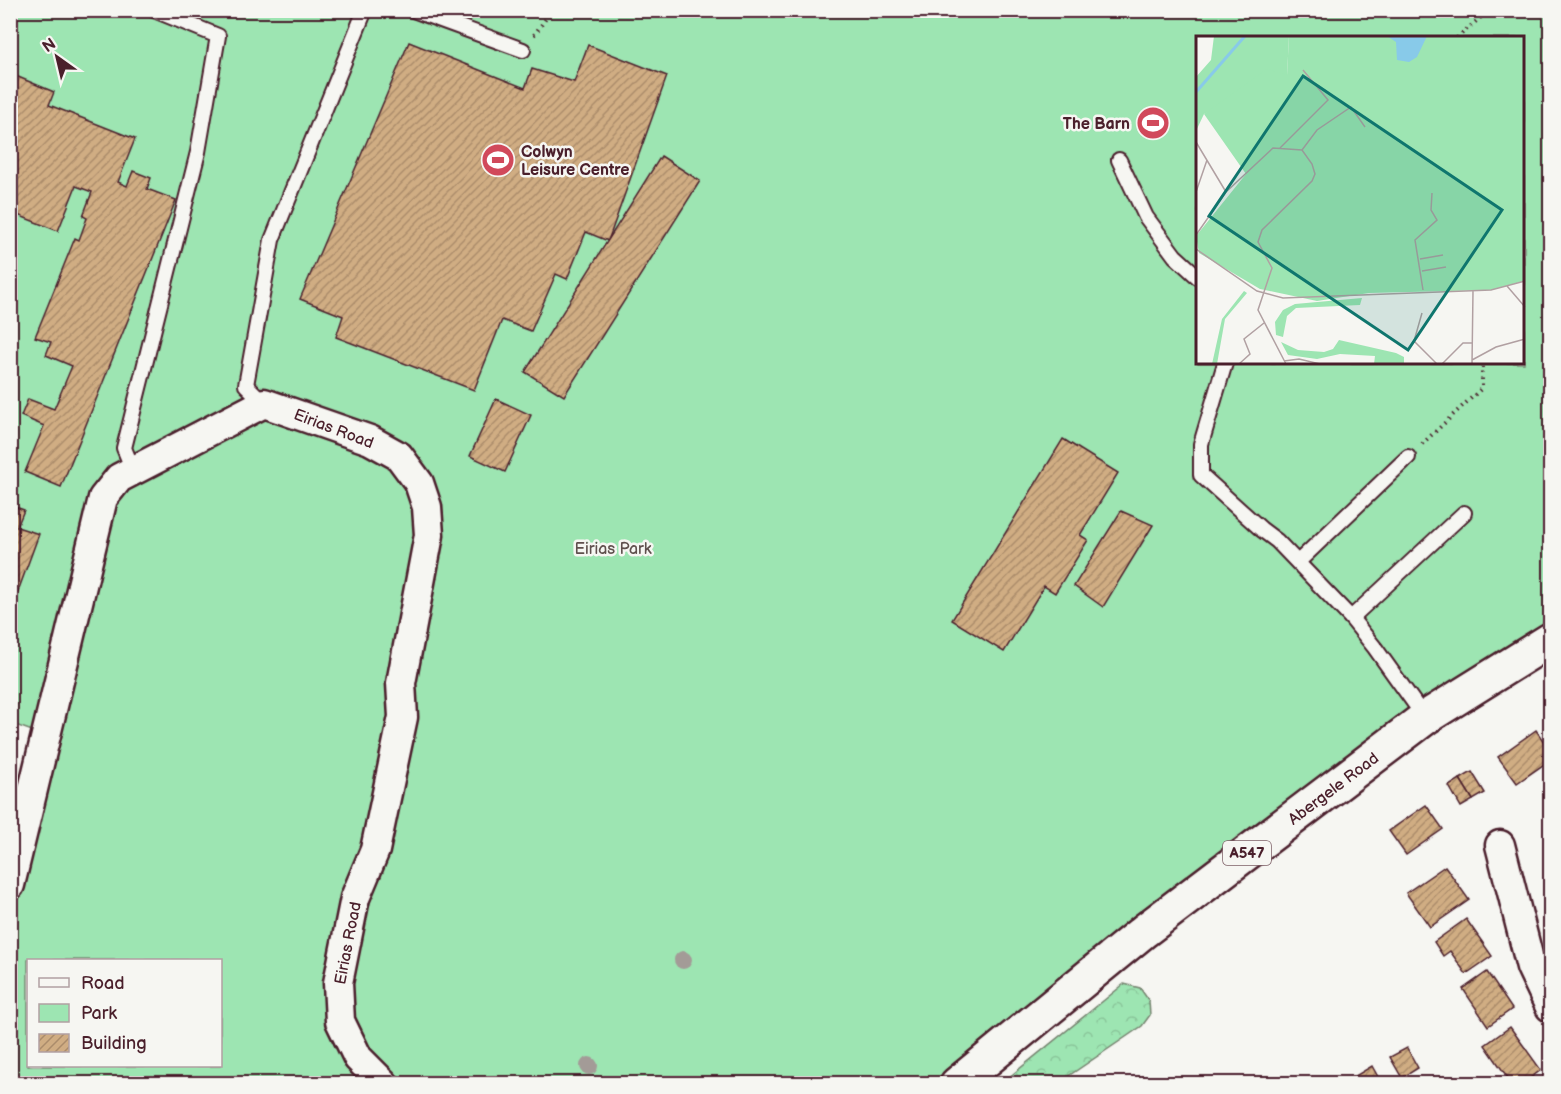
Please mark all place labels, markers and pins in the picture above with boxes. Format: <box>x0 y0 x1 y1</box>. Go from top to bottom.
sports icon: The Barn <box>1135 105 1171 141</box>
place label: The Barn <box>1063 115 1130 134</box>
sports icon: Colwyn Leisure Centre <box>480 142 516 178</box>
place label: Colwyn Leisure Centre <box>521 143 629 180</box>

